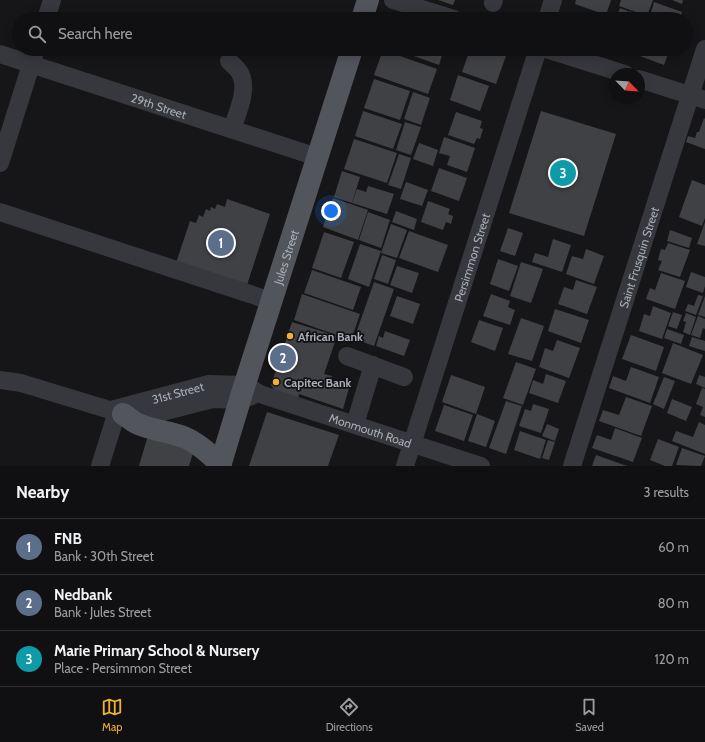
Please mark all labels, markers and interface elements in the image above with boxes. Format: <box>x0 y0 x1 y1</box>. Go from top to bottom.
search box <box>12 12 693 56</box>
icon: search <box>26 23 48 45</box>
text: Search here <box>58 25 133 43</box>
north arrow <box>609 68 645 104</box>
street label: 29th Street <box>129 90 188 122</box>
pin: 3 <box>550 158 576 188</box>
your location <box>321 201 341 221</box>
street label: Saint Frusquin Street <box>615 205 662 310</box>
street label: Persimmon Street <box>450 211 493 304</box>
pin: 1 <box>208 228 234 258</box>
street label: Jules Street <box>269 228 301 287</box>
place label: African Bank <box>298 329 363 344</box>
marker: African Bank <box>285 331 295 341</box>
pin: 2 <box>270 343 296 373</box>
place label: Capitec Bank <box>284 375 352 390</box>
marker: Capitec Bank <box>271 377 281 387</box>
street label: 31st Street <box>150 378 205 406</box>
street label: Monmouth Road <box>327 410 413 450</box>
text: Nearby <box>16 482 69 502</box>
text: 3 results <box>643 484 689 500</box>
text: FNB <box>54 530 82 548</box>
text: 1 <box>27 539 31 555</box>
text: 60 m <box>658 539 689 555</box>
text: Bank · 30th Street <box>54 548 154 564</box>
text: Nedbank <box>54 586 112 604</box>
text: 2 <box>26 595 32 611</box>
text: 80 m <box>658 595 689 611</box>
text: Bank · Jules Street <box>54 604 151 620</box>
text: Marie Primary School & Nursery <box>54 642 260 660</box>
text: 3 <box>25 651 33 667</box>
text: 120 m <box>655 651 689 667</box>
text: Place · Persimmon Street <box>54 660 192 676</box>
tab: Map <box>101 696 123 734</box>
tab: Directions <box>326 696 373 734</box>
tab: Saved <box>575 696 604 734</box>

